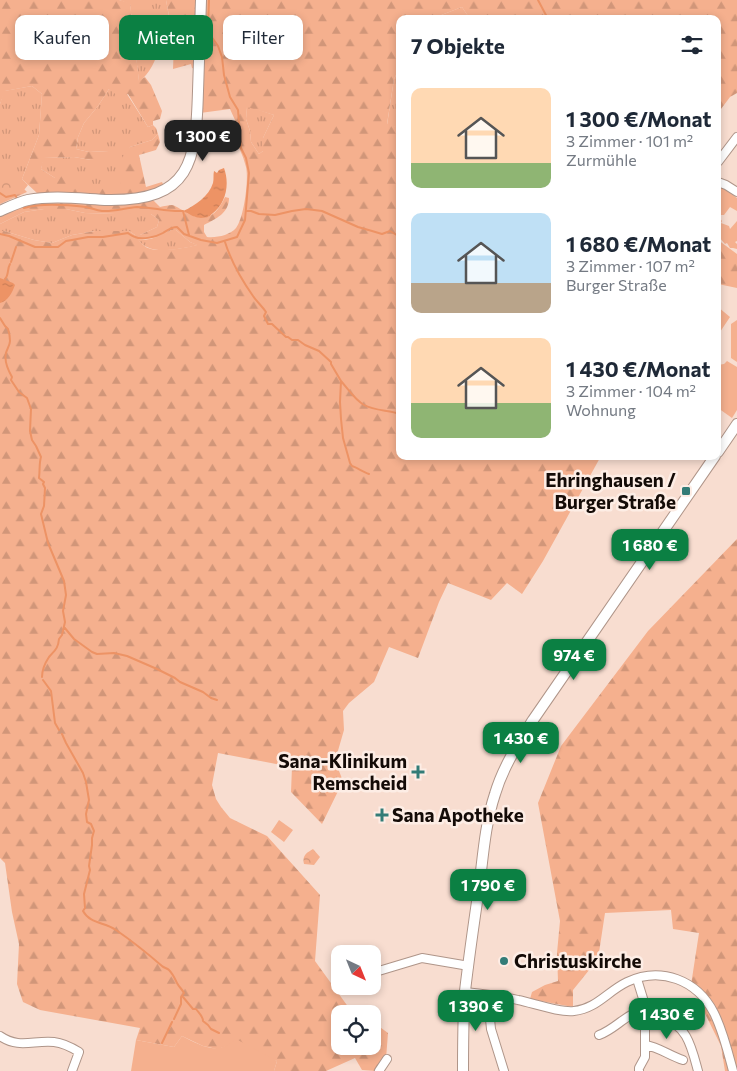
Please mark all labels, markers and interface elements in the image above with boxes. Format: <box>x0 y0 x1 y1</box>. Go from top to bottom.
chip: Kaufen <box>15 15 109 60</box>
chip: Mieten <box>119 15 213 60</box>
chip: Filter <box>223 15 303 60</box>
icon: filters <box>678 31 706 59</box>
text: 7 Objekte <box>411 33 505 58</box>
text: 1 300 €/Monat <box>566 106 711 131</box>
icon: home <box>451 108 511 168</box>
pin: 1 300 € <box>157 120 249 162</box>
text: 1 300 € <box>175 126 231 145</box>
text: 3 Zimmer · 101 m² <box>566 131 693 150</box>
text: Zurmühle <box>566 150 637 169</box>
text: 1 680 €/Monat <box>566 231 711 256</box>
icon: home <box>451 233 511 293</box>
text: 3 Zimmer · 107 m² <box>566 256 695 275</box>
text: Burger Straße <box>566 275 667 294</box>
text: 1 430 €/Monat <box>566 356 710 381</box>
icon: home <box>451 358 511 418</box>
text: 3 Zimmer · 104 m² <box>566 381 696 400</box>
text: Wohnung <box>566 400 636 419</box>
place label: Ehringhausen / Burger Straße <box>545 468 676 513</box>
marker: Ehringhausen / Burger Straße <box>680 485 692 497</box>
pin: 1 680 € <box>604 528 696 571</box>
text: 1 680 € <box>622 535 678 554</box>
pin: 974 € <box>539 638 609 681</box>
text: 974 € <box>553 645 595 664</box>
pin: 1 430 € <box>475 722 567 764</box>
text: 1 430 € <box>494 728 548 747</box>
place label: Sana-Klinikum Remscheid <box>278 749 407 794</box>
marker: Sana-Klinikum Remscheid <box>411 765 425 779</box>
place label: Sana Apotheke <box>392 803 524 826</box>
marker: Sana Apotheke <box>376 809 388 821</box>
pin: 1 790 € <box>442 868 534 911</box>
text: 1 790 € <box>461 875 515 894</box>
north arrow <box>331 945 381 995</box>
map controls <box>331 945 381 1055</box>
place label: Christuskirche <box>514 949 642 972</box>
marker: Christuskirche <box>498 955 510 967</box>
pin: 1 390 € <box>430 990 522 1032</box>
text: 1 390 € <box>449 996 503 1015</box>
pin: 1 430 € <box>621 998 713 1040</box>
text: 1 430 € <box>640 1004 694 1023</box>
button: locate <box>331 1005 381 1055</box>

